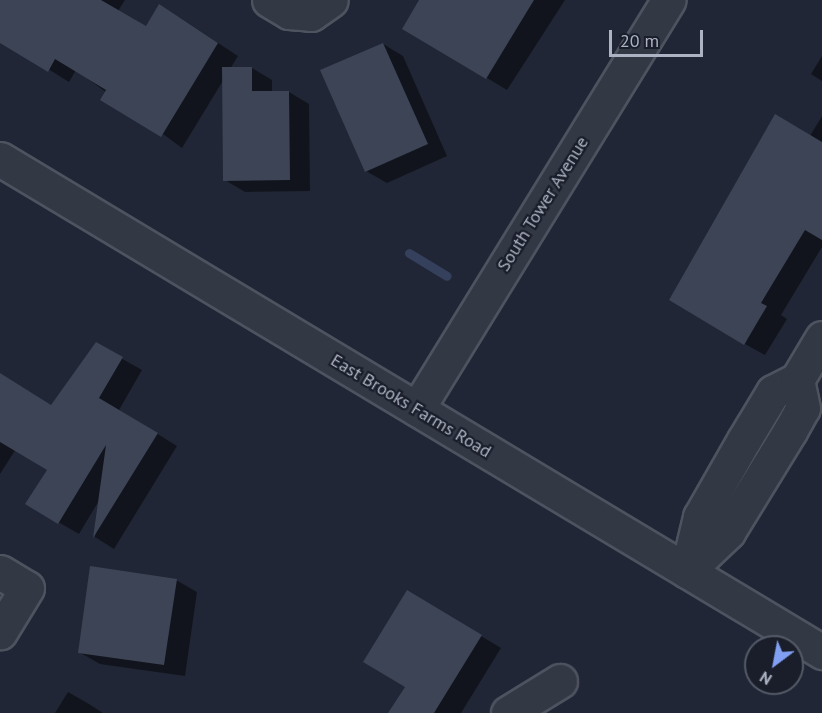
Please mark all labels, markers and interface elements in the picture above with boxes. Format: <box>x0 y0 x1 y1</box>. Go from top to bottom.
scale bar <box>612 18 706 56</box>
text: 20 m <box>620 29 659 52</box>
street label: South Tower Avenue <box>492 132 594 276</box>
street label: East Brooks Farms Road <box>327 349 495 463</box>
north arrow <box>744 635 804 695</box>
text: N <box>756 667 775 690</box>

